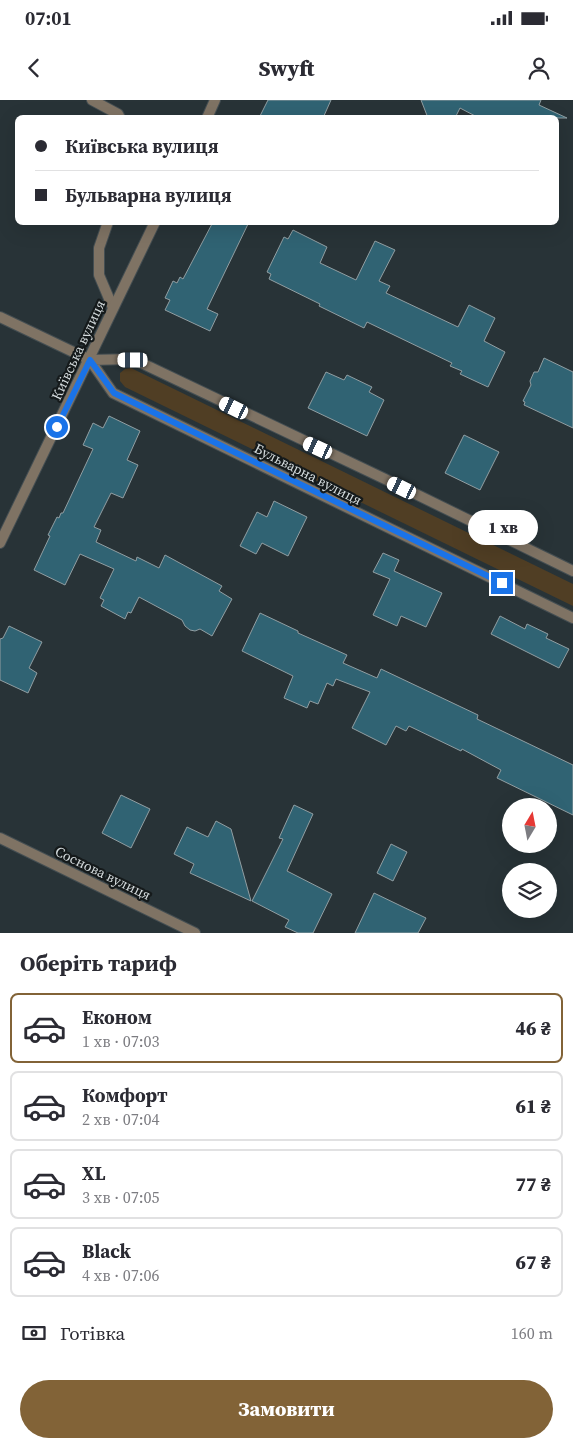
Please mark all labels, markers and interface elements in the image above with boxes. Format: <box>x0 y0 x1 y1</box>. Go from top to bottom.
text: 07:01 <box>25 5 72 31</box>
text: Swyft <box>259 53 314 83</box>
icon: back <box>20 54 48 82</box>
icon: person <box>525 54 553 82</box>
text: Київська вулиця <box>65 133 219 159</box>
text: Бульварна вулиця <box>65 182 232 208</box>
street label: Київська вулиця <box>46 297 110 403</box>
car <box>118 353 148 368</box>
car <box>217 395 250 421</box>
route start <box>46 416 68 438</box>
car <box>301 435 334 461</box>
street label: Бульварна вулиця <box>251 438 365 510</box>
car <box>385 475 418 501</box>
callout: 1 хв <box>467 510 537 546</box>
text: 1 хв <box>488 516 518 538</box>
route end <box>491 572 513 594</box>
north arrow <box>502 798 558 852</box>
map controls <box>502 798 557 918</box>
street label: Соснова вулиця <box>52 841 154 905</box>
button: layers <box>502 863 557 918</box>
text: Оберіть тариф <box>20 948 177 978</box>
text: Економ <box>82 1004 152 1030</box>
icon: car <box>22 1006 67 1051</box>
text: 46 ₴ <box>516 1015 551 1041</box>
text: 1 хв · 07:03 <box>82 1030 159 1052</box>
text: Комфорт <box>82 1082 168 1108</box>
icon: car <box>22 1084 67 1129</box>
text: 61 ₴ <box>516 1093 551 1119</box>
text: 2 хв · 07:04 <box>82 1108 159 1130</box>
text: XL <box>82 1160 105 1186</box>
icon: car <box>22 1162 67 1207</box>
text: 77 ₴ <box>516 1171 551 1197</box>
text: 3 хв · 07:05 <box>82 1186 159 1208</box>
text: Black <box>82 1238 131 1264</box>
icon: car <box>22 1240 67 1285</box>
text: 67 ₴ <box>516 1249 551 1275</box>
text: 4 хв · 07:06 <box>82 1264 159 1286</box>
icon: cash <box>20 1319 48 1347</box>
text: Готівка <box>60 1320 125 1346</box>
text: 160 m <box>511 1322 553 1344</box>
button: Замовити <box>20 1380 553 1438</box>

